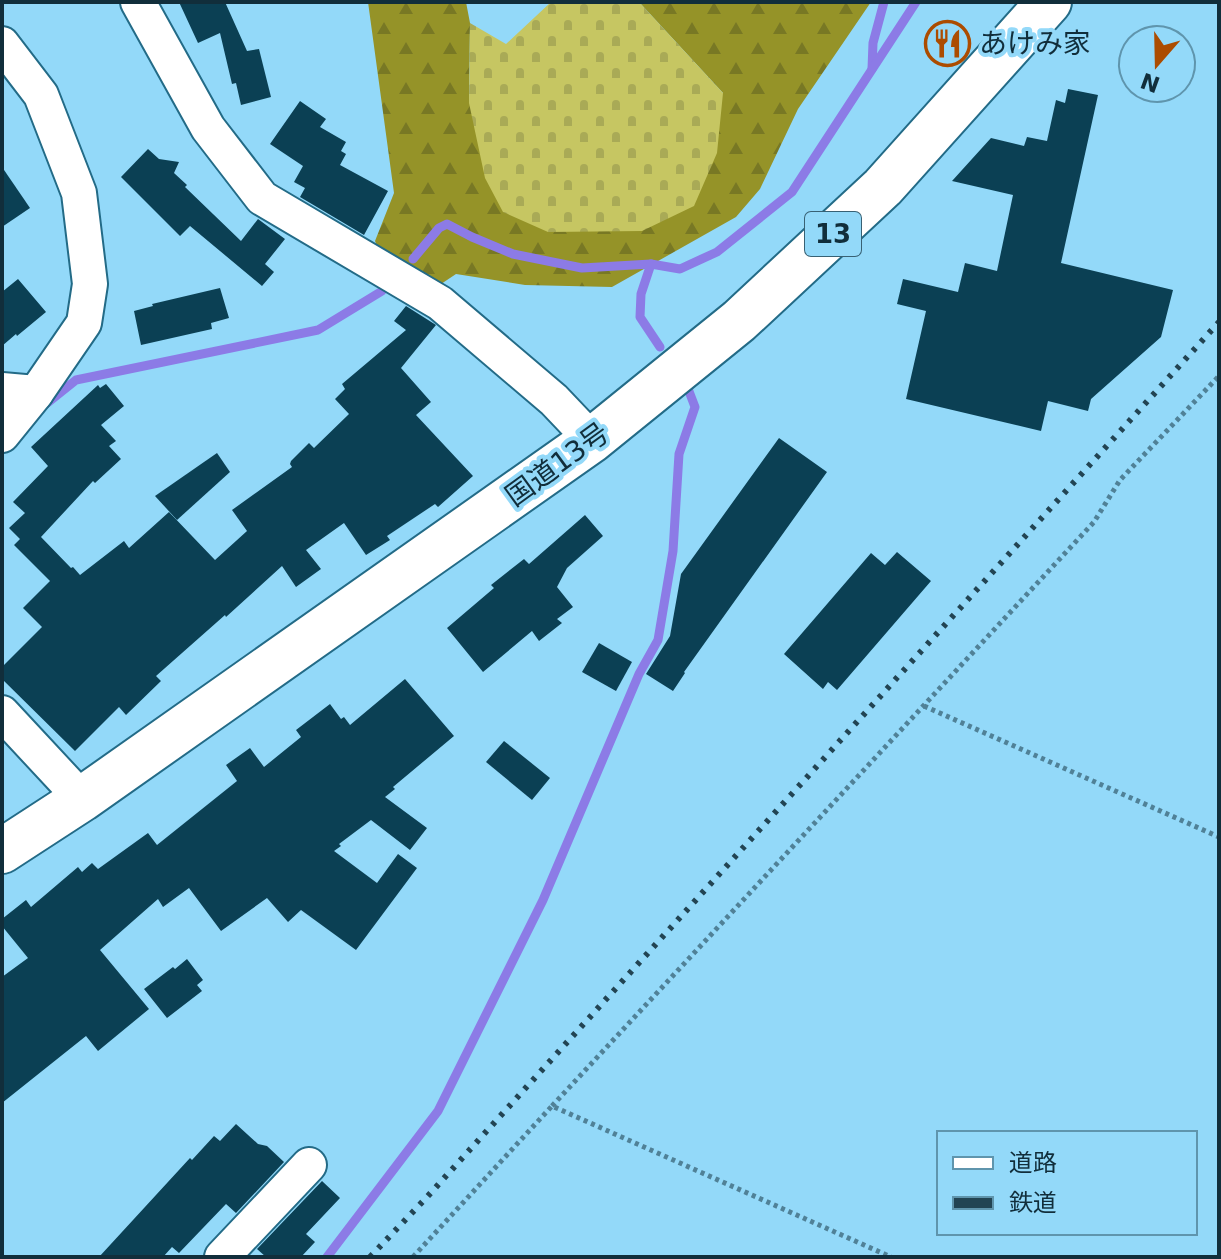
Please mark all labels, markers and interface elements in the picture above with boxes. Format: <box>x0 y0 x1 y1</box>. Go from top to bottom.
restaurant icon: あけみ家 <box>924 19 972 67</box>
north arrow <box>1117 24 1197 104</box>
place label: あけみ家 <box>979 27 1091 60</box>
text: N <box>1137 67 1163 97</box>
road number: 13 <box>805 212 861 256</box>
street label: 国道13号 <box>499 416 615 513</box>
legend <box>937 1131 1197 1235</box>
text: 道路 <box>1009 1149 1057 1177</box>
text: 鉄道 <box>1009 1189 1057 1217</box>

